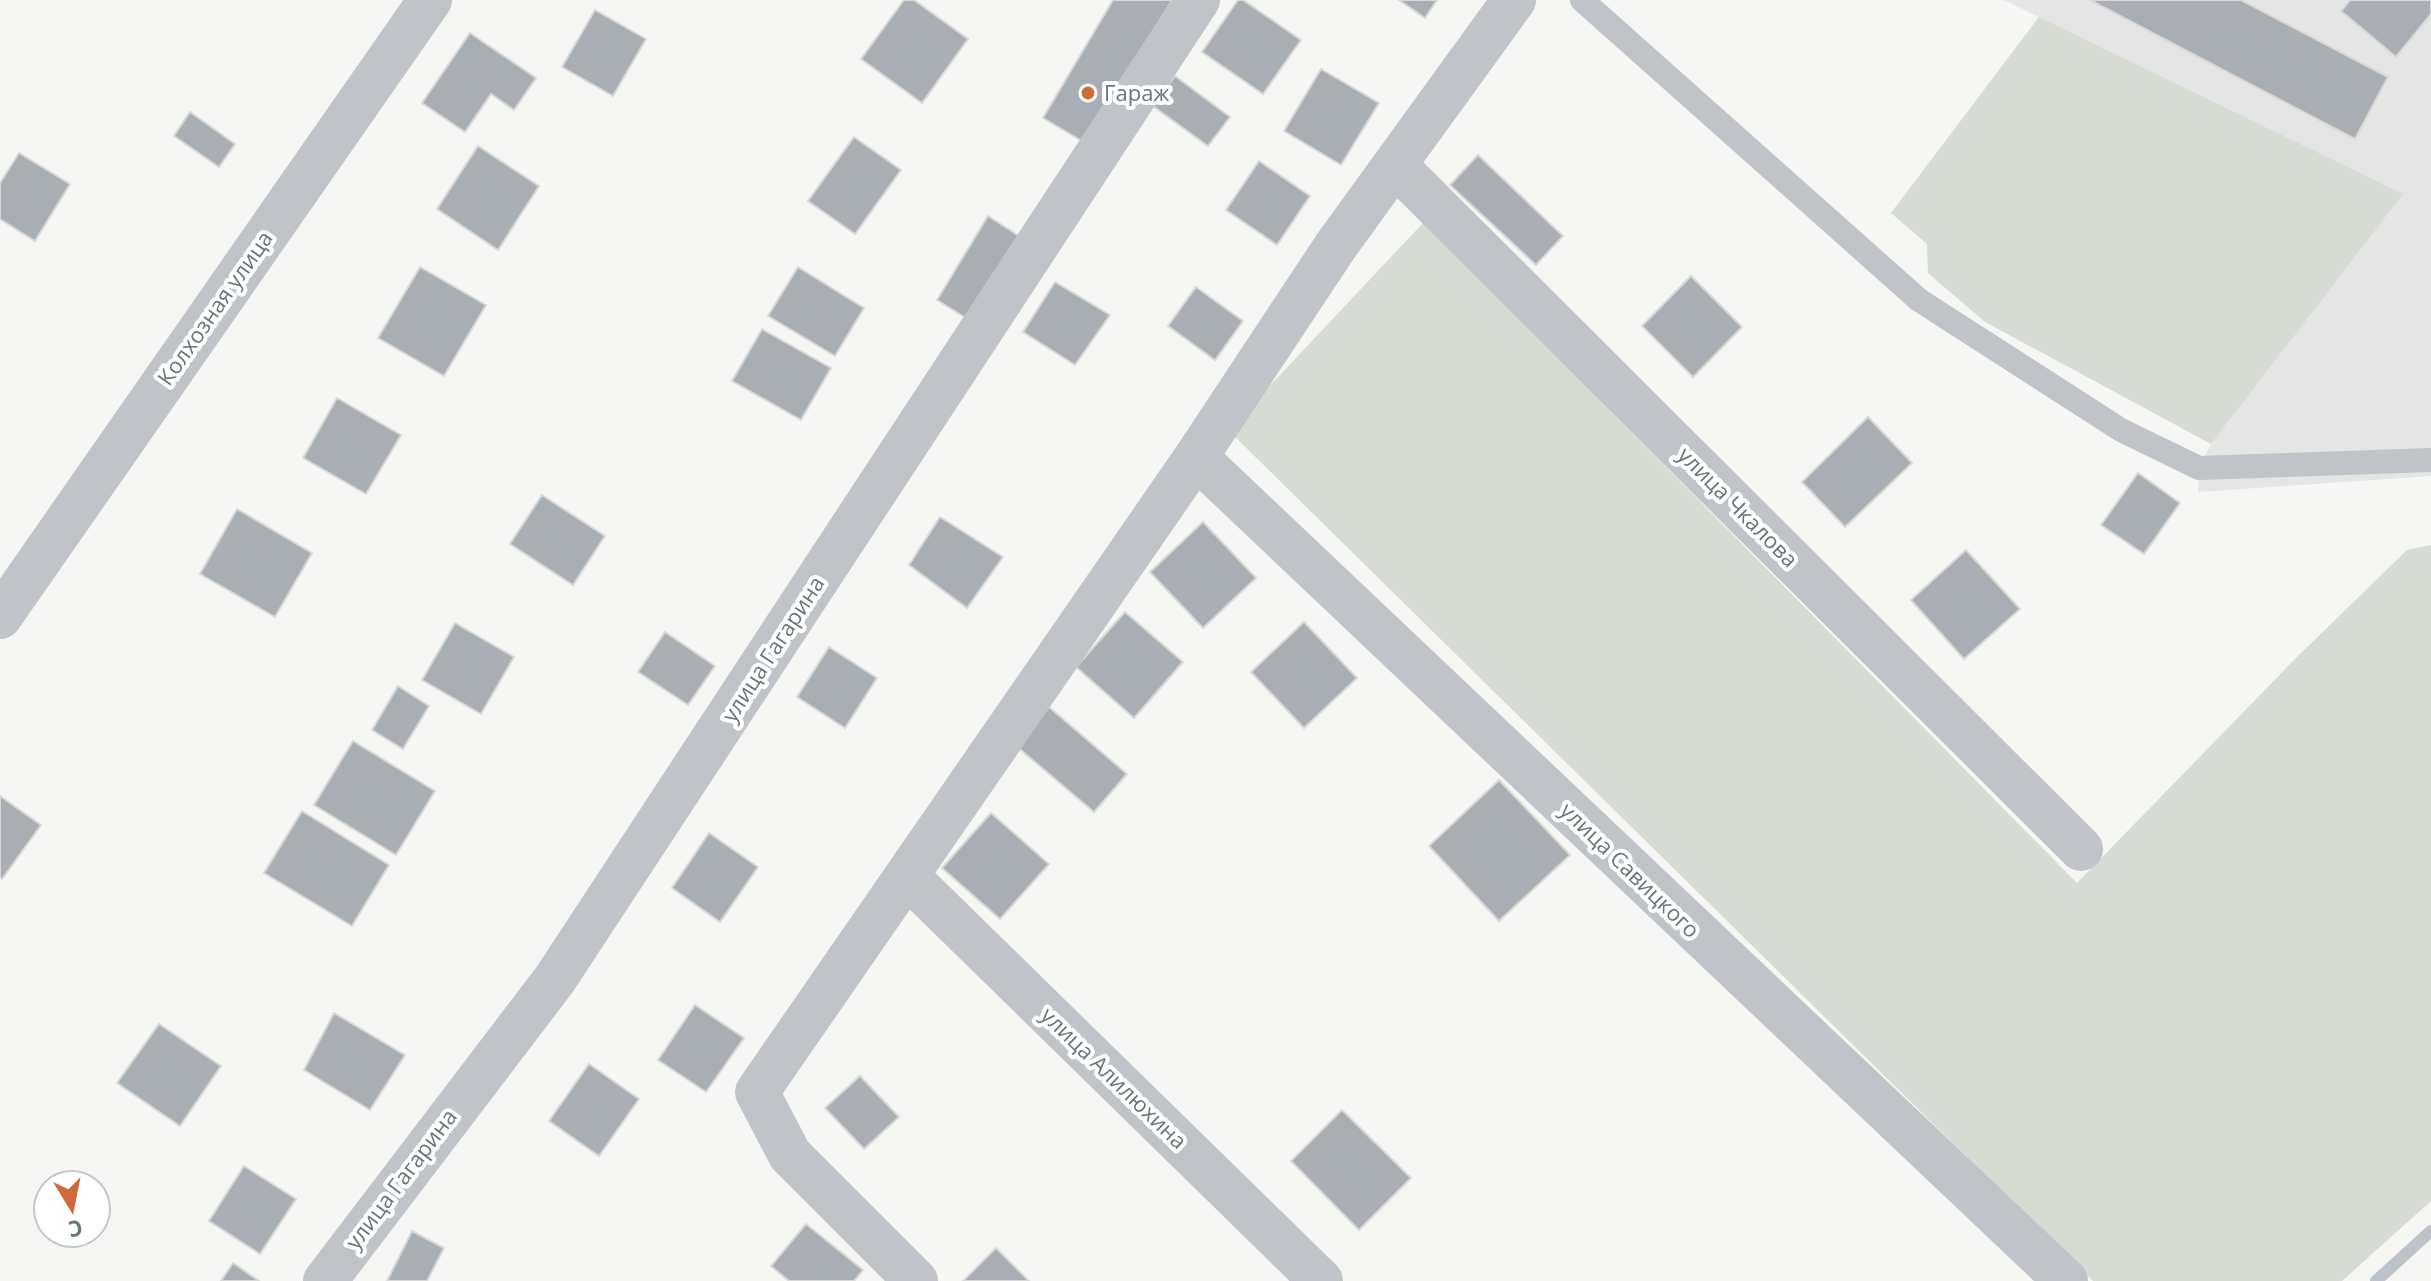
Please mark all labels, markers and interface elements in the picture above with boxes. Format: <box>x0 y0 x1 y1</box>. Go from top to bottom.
place label: Гараж <box>1104 77 1170 107</box>
marker: Гараж <box>1079 84 1097 102</box>
street label: Колхозная улица <box>150 224 279 391</box>
street label: улица Чкалова <box>1672 440 1805 573</box>
street label: улица Гагарина <box>714 570 831 727</box>
street label: улица Савицкого <box>1554 795 1707 944</box>
street label: улица Алилюхина <box>1035 1000 1194 1155</box>
street label: улица Гагарина <box>338 1102 463 1255</box>
north arrow <box>32 1169 112 1249</box>
text: С <box>66 1214 85 1246</box>

